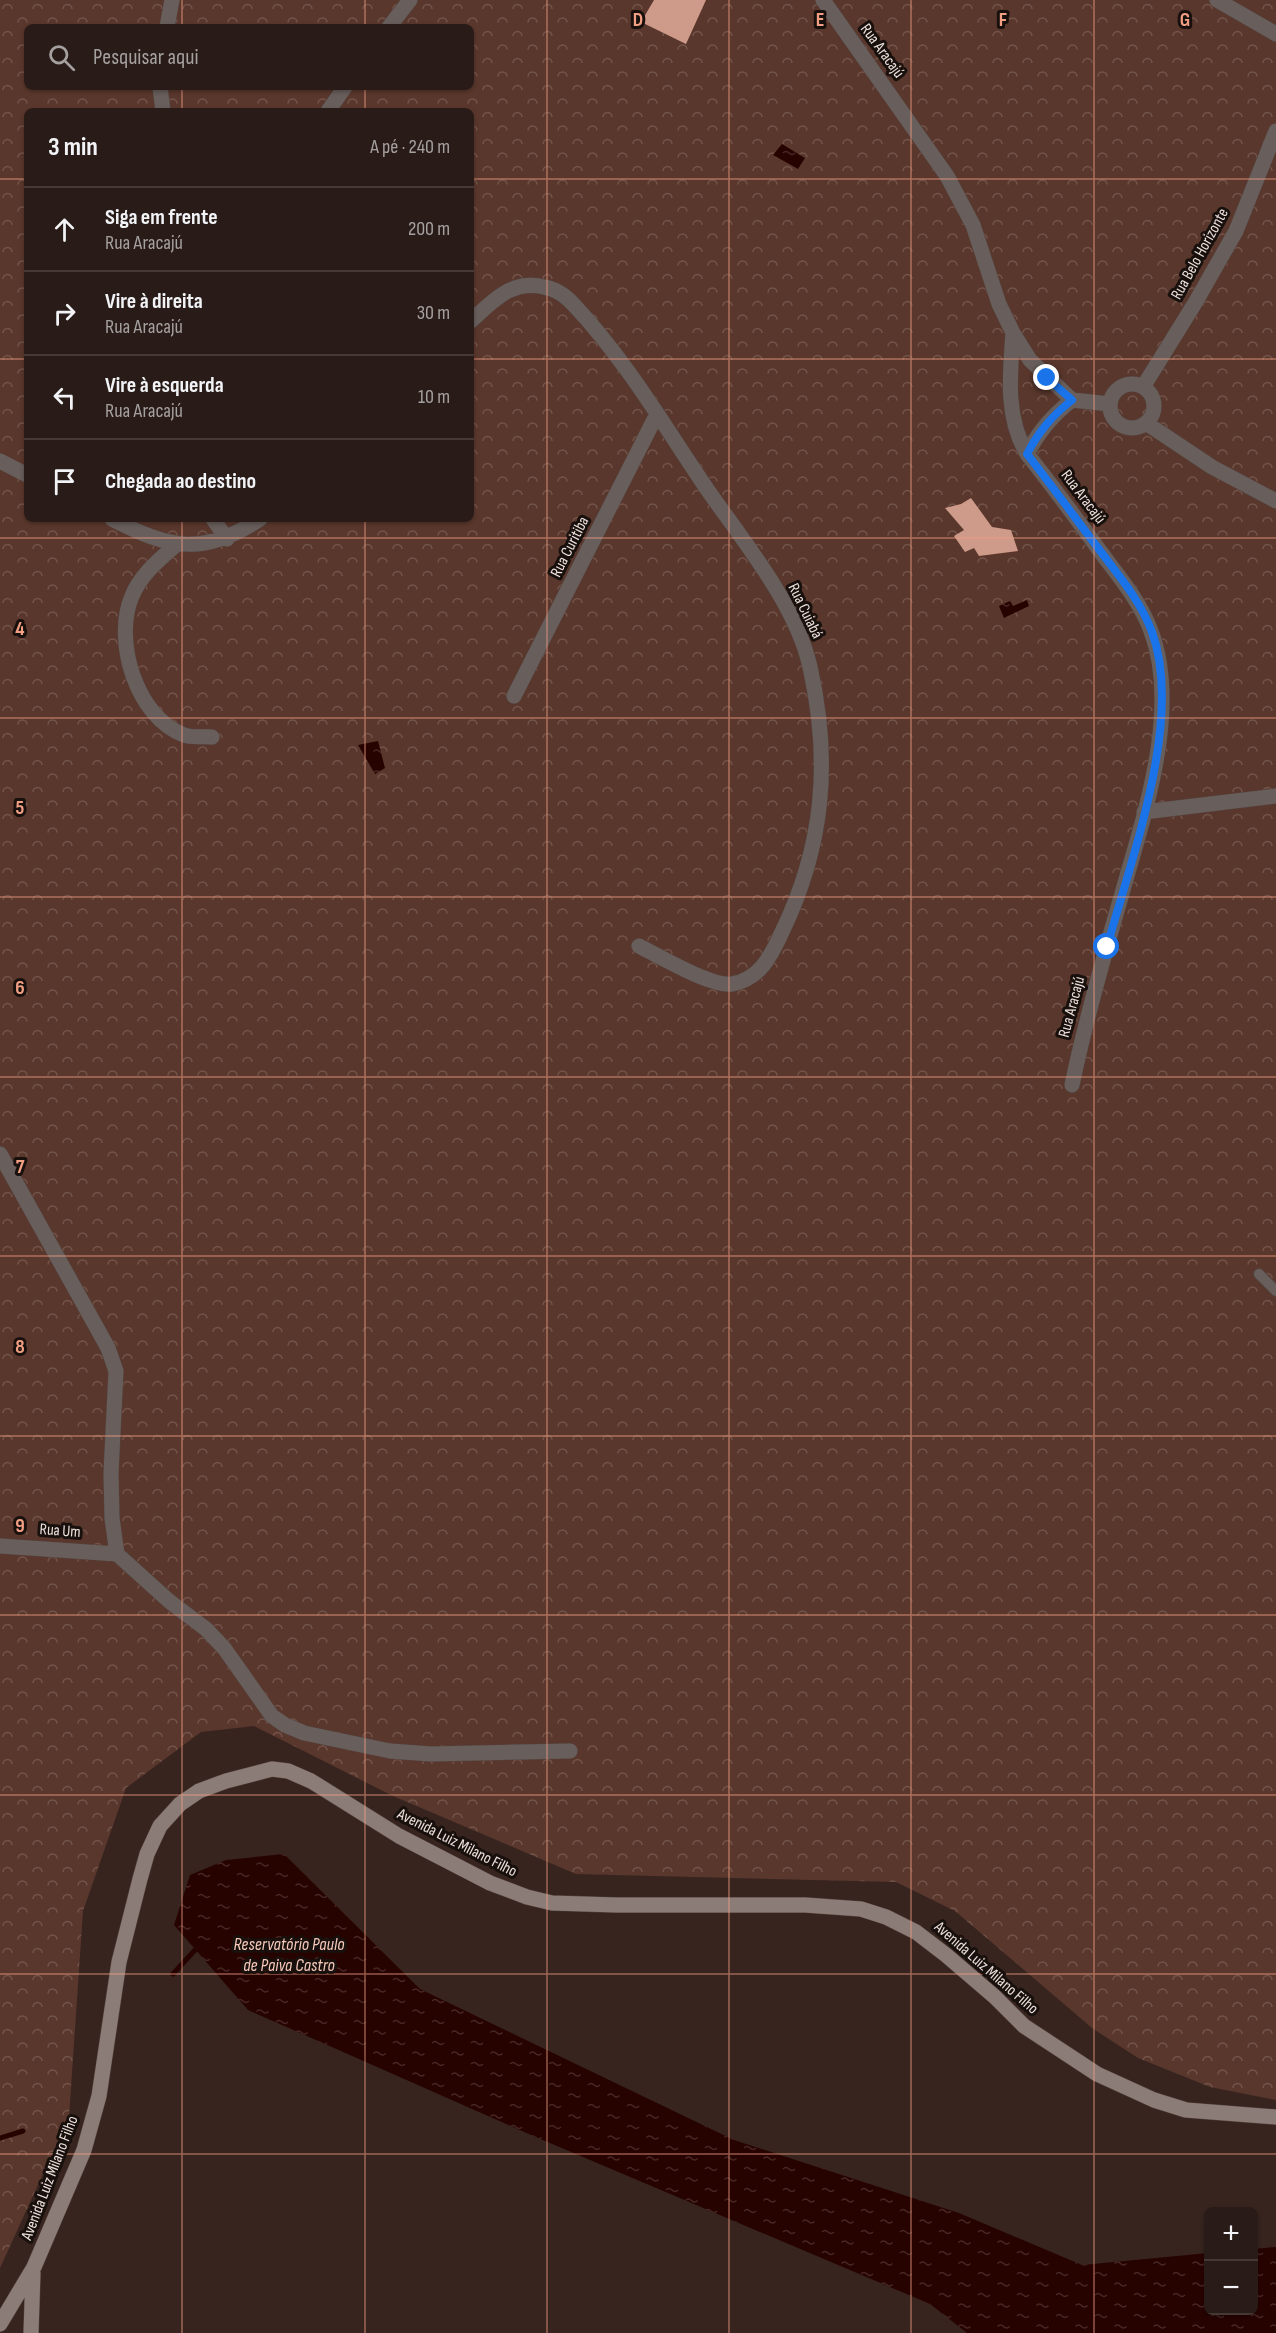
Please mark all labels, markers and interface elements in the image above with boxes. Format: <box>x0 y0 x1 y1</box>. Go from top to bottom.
text: D <box>633 8 643 32</box>
text: E <box>816 8 824 32</box>
text: F <box>999 8 1007 32</box>
text: G <box>1180 8 1190 32</box>
street label: Rua Aracajú <box>856 20 908 82</box>
search box <box>24 24 474 90</box>
icon: search <box>45 41 78 74</box>
text: Pesquisar aqui <box>93 44 198 71</box>
text: 3 min <box>48 132 98 163</box>
text: A pé · 240 m <box>370 135 450 159</box>
text: Siga em frente <box>105 204 218 231</box>
street label: Rua Belo Horizonte <box>1167 205 1233 303</box>
icon: ahead <box>48 213 81 246</box>
text: 200 m <box>408 217 450 241</box>
text: Rua Aracajú <box>105 231 183 255</box>
text: Vire à direita <box>105 288 203 315</box>
icon: right <box>48 297 81 330</box>
text: 30 m <box>417 301 450 325</box>
text: Rua Aracajú <box>105 315 183 339</box>
route end <box>1033 364 1059 390</box>
text: Vire à esquerda <box>105 372 224 399</box>
icon: left <box>48 381 81 414</box>
text: 10 m <box>418 385 450 409</box>
text: Rua Aracajú <box>105 399 183 423</box>
icon: arrive <box>48 465 81 498</box>
street label: Rua Aracajú <box>1057 466 1109 528</box>
text: Chegada ao destino <box>105 468 256 495</box>
street label: Rua Curitiba <box>547 514 593 580</box>
street label: Rua Cuiabá <box>784 580 826 642</box>
text: 4 <box>15 617 25 641</box>
text: 5 <box>16 796 25 820</box>
route start <box>1093 933 1119 959</box>
street label: Rua Aracajú <box>1055 974 1089 1040</box>
text: 6 <box>15 976 25 1000</box>
text: 7 <box>16 1155 25 1179</box>
text: 8 <box>15 1335 25 1359</box>
text: 9 <box>15 1514 25 1538</box>
street label: Rua Um <box>39 1520 81 1542</box>
street label: Avenida Luiz Milano Filho <box>393 1804 520 1881</box>
street label: Avenida Luiz Milano Filho <box>929 1917 1042 2018</box>
water label: Reservatório Paulo de Paiva Castro <box>233 1934 345 1976</box>
street label: Avenida Luiz Milano Filho <box>17 2113 82 2244</box>
map controls <box>1204 2207 1258 2315</box>
button: + <box>1204 2207 1258 2261</box>
button: − <box>1204 2261 1258 2315</box>

